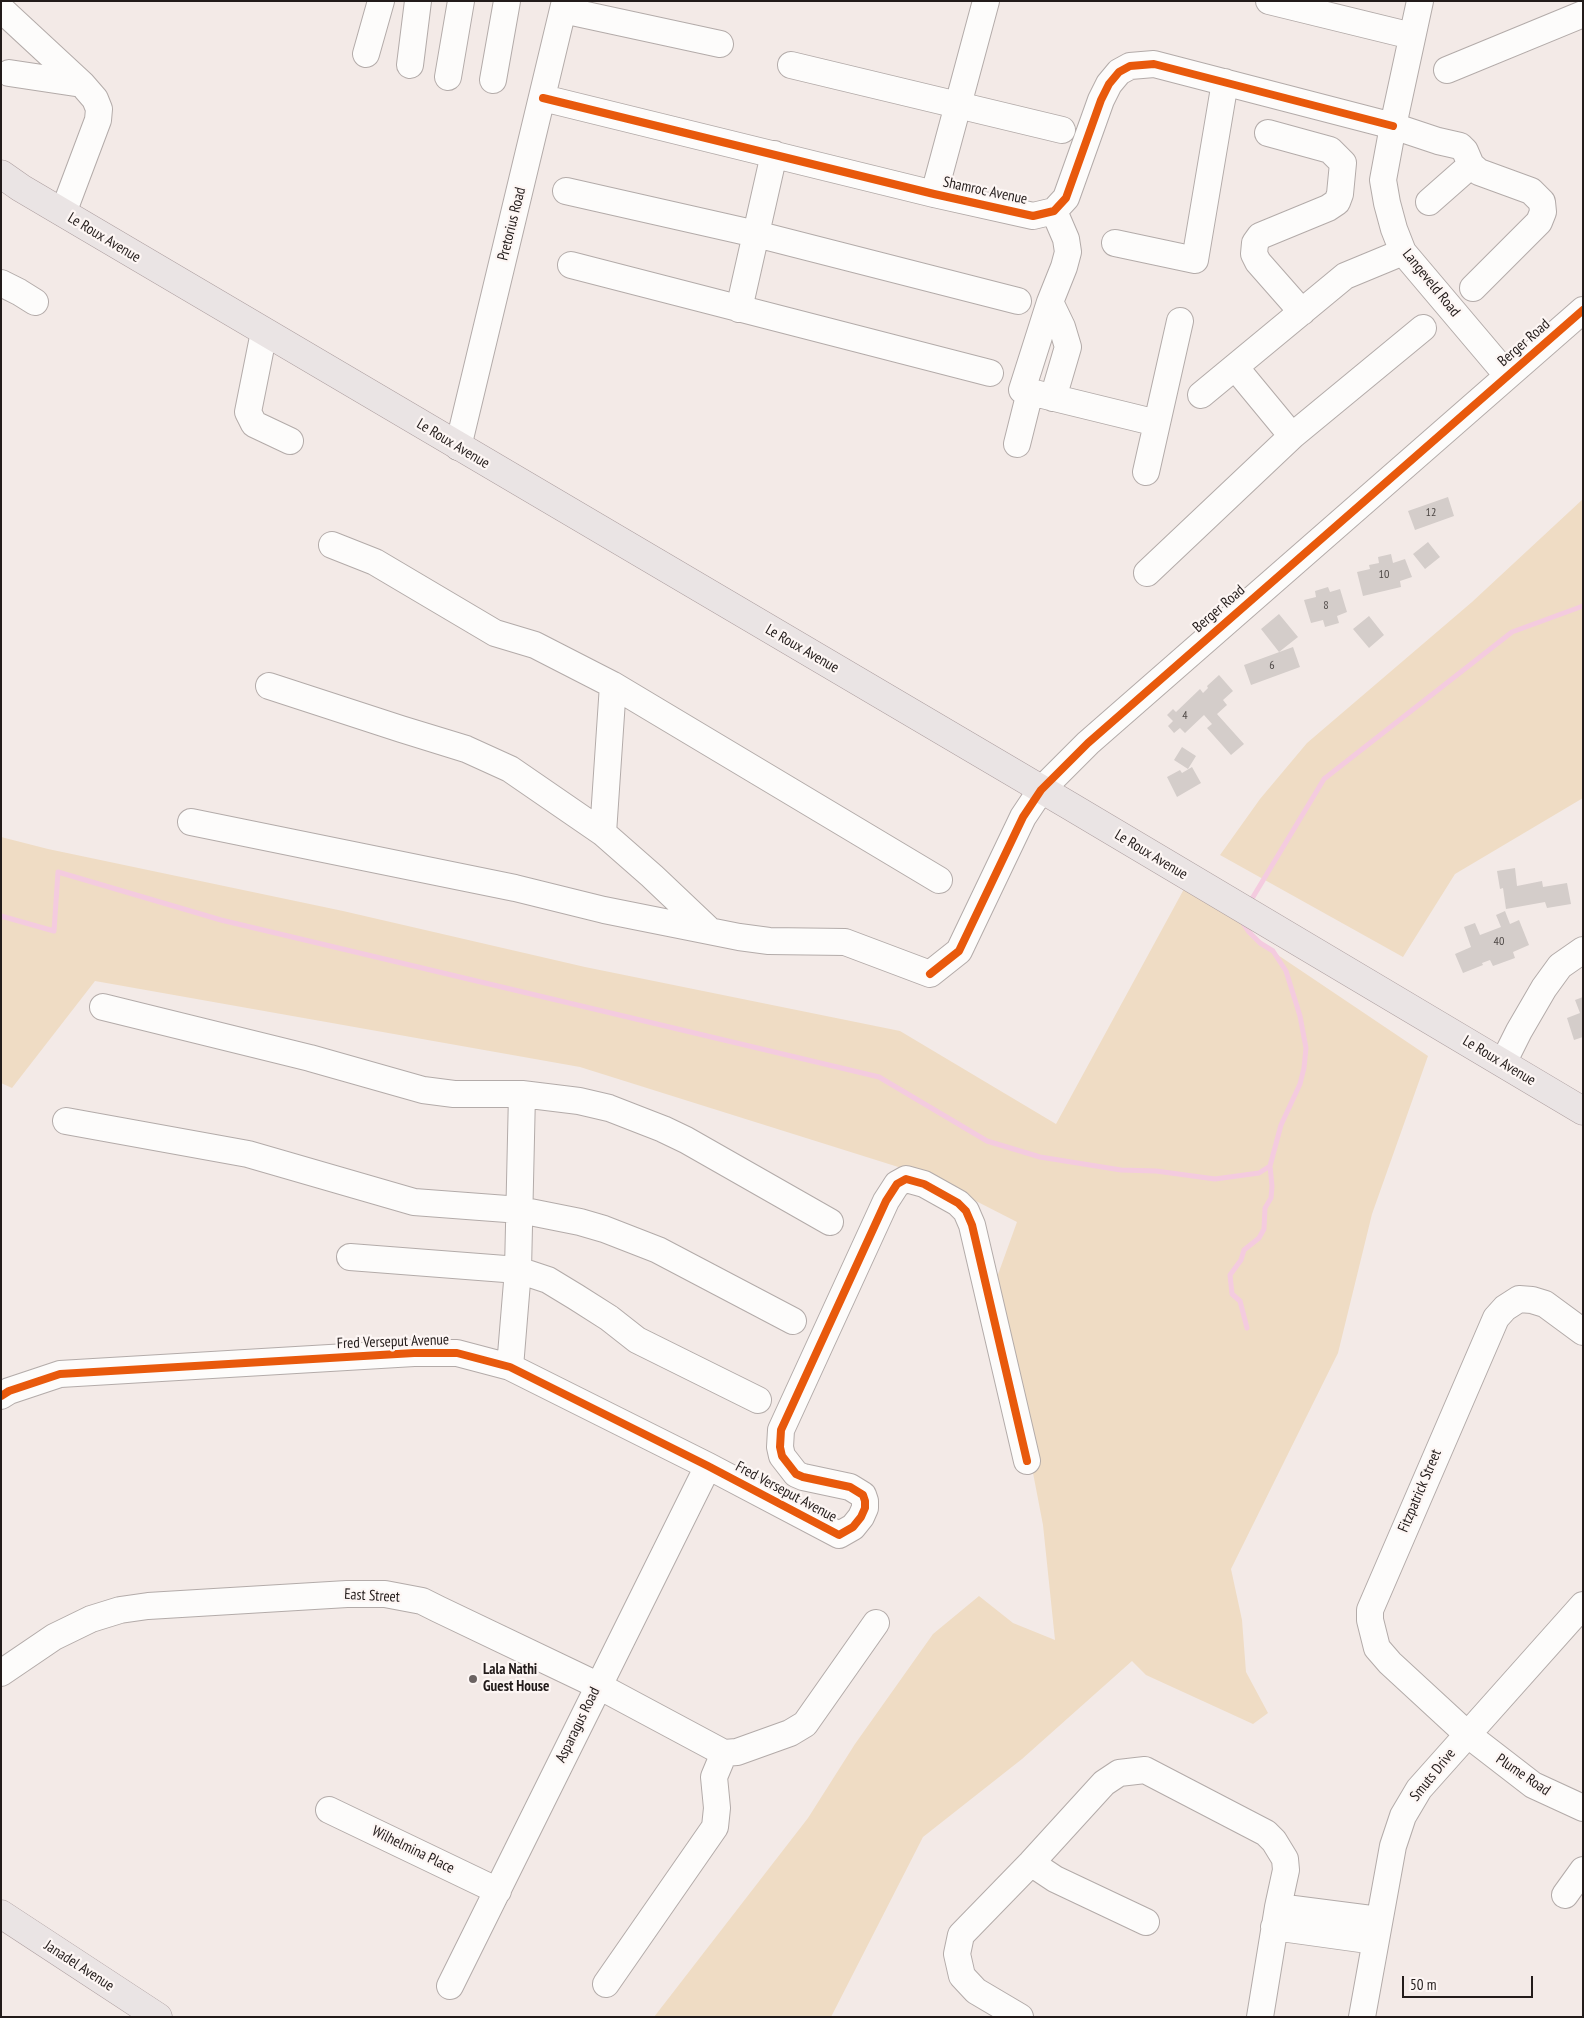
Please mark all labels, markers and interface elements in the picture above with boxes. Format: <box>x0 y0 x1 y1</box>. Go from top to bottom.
street label: Shamroc Avenue <box>941 173 1029 209</box>
street label: Pretorius Road <box>494 186 530 262</box>
street label: Le Roux Avenue <box>64 209 144 267</box>
street label: Langeveld Road <box>1398 246 1464 320</box>
street label: Berger Road <box>1494 316 1554 370</box>
street label: Le Roux Avenue <box>413 415 493 473</box>
house number: 12 <box>1426 506 1436 520</box>
house number: 10 <box>1379 568 1389 582</box>
street label: Berger Road <box>1189 582 1249 636</box>
house number: 8 <box>1323 599 1329 613</box>
street label: Le Roux Avenue <box>762 621 842 677</box>
house number: 6 <box>1269 659 1275 673</box>
house number: 4 <box>1182 709 1188 723</box>
street label: Le Roux Avenue <box>1111 826 1191 884</box>
house number: 40 <box>1494 935 1504 949</box>
street label: Le Roux Avenue <box>1459 1032 1539 1090</box>
street label: Fred Verseput Avenue <box>337 1331 449 1353</box>
street label: Fitzpatrick Street <box>1394 1447 1446 1535</box>
street label: Fred Verseput Avenue <box>732 1458 840 1526</box>
street label: East Street <box>344 1586 400 1606</box>
place label: Lala Nathi Guest House <box>483 1661 549 1696</box>
marker: Lala Nathi Guest House <box>467 1673 479 1685</box>
street label: Asparagus Road <box>552 1684 604 1766</box>
street label: Smuts Drive <box>1406 1745 1460 1805</box>
street label: Plume Road <box>1492 1750 1554 1800</box>
street label: Wilhelmina Place <box>369 1822 457 1878</box>
street label: Janadel Avenue <box>41 1937 117 1995</box>
scale bar <box>1404 1966 1535 1998</box>
text: 50 m <box>1410 1975 1436 1994</box>

